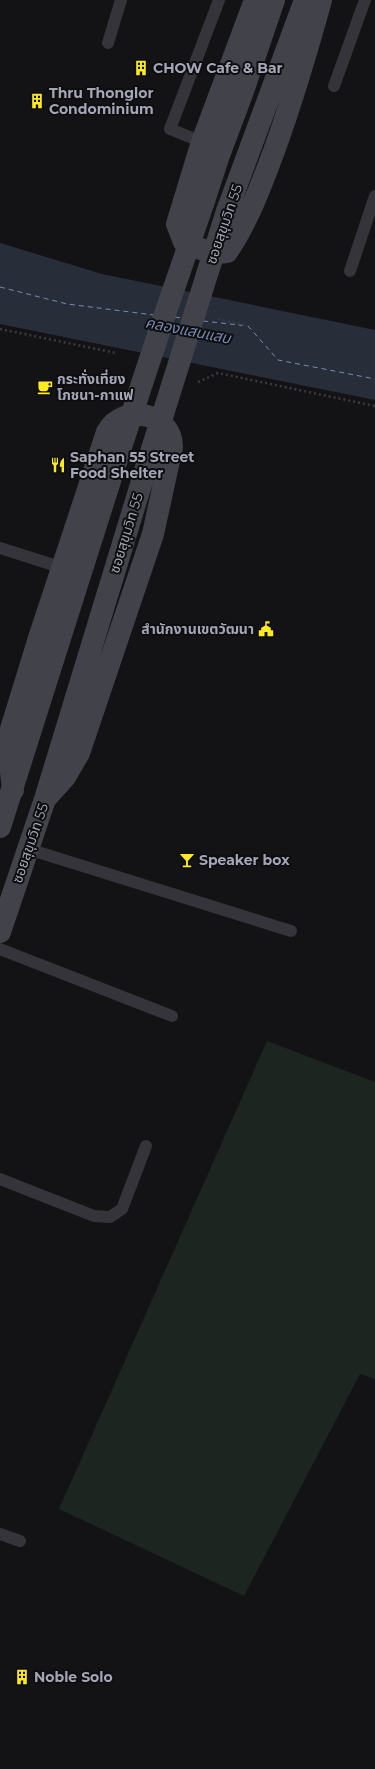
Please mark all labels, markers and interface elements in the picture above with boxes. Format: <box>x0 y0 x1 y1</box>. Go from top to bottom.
building icon: CHOW Cafe & Bar <box>132 59 150 77</box>
place label: CHOW Cafe & Bar <box>153 59 283 77</box>
place label: Thru Thonglor Condominium <box>49 84 154 118</box>
building icon: Thru Thonglor Condominium <box>28 92 46 110</box>
street label: ซอยสุขุมวิท 55 <box>202 182 246 266</box>
water label: คลองแสนแสบ <box>144 312 233 348</box>
place label: กระทั่งเที่ยง โภชนา-กาแฟ <box>57 369 133 404</box>
cafe icon: กระทั่งเที่ยง โภชนา-กาแฟ <box>36 378 54 396</box>
place label: Saphan 55 Street Food Shelter <box>70 448 194 482</box>
restaurant icon: Saphan 55 Street Food Shelter <box>49 456 67 474</box>
street label: ซอยสุขุมวิท 55 <box>105 490 147 575</box>
place label: สำนักงานเขตวัฒนา <box>141 620 254 638</box>
public building icon: สำนักงานเขตวัฒนา <box>257 620 275 638</box>
street label: ซอยสุขุมวิท 55 <box>8 801 52 885</box>
bar icon: Speaker box <box>178 851 196 869</box>
place label: Speaker box <box>199 851 290 869</box>
building icon: Noble Solo <box>13 1668 31 1686</box>
place label: Noble Solo <box>34 1668 113 1686</box>

